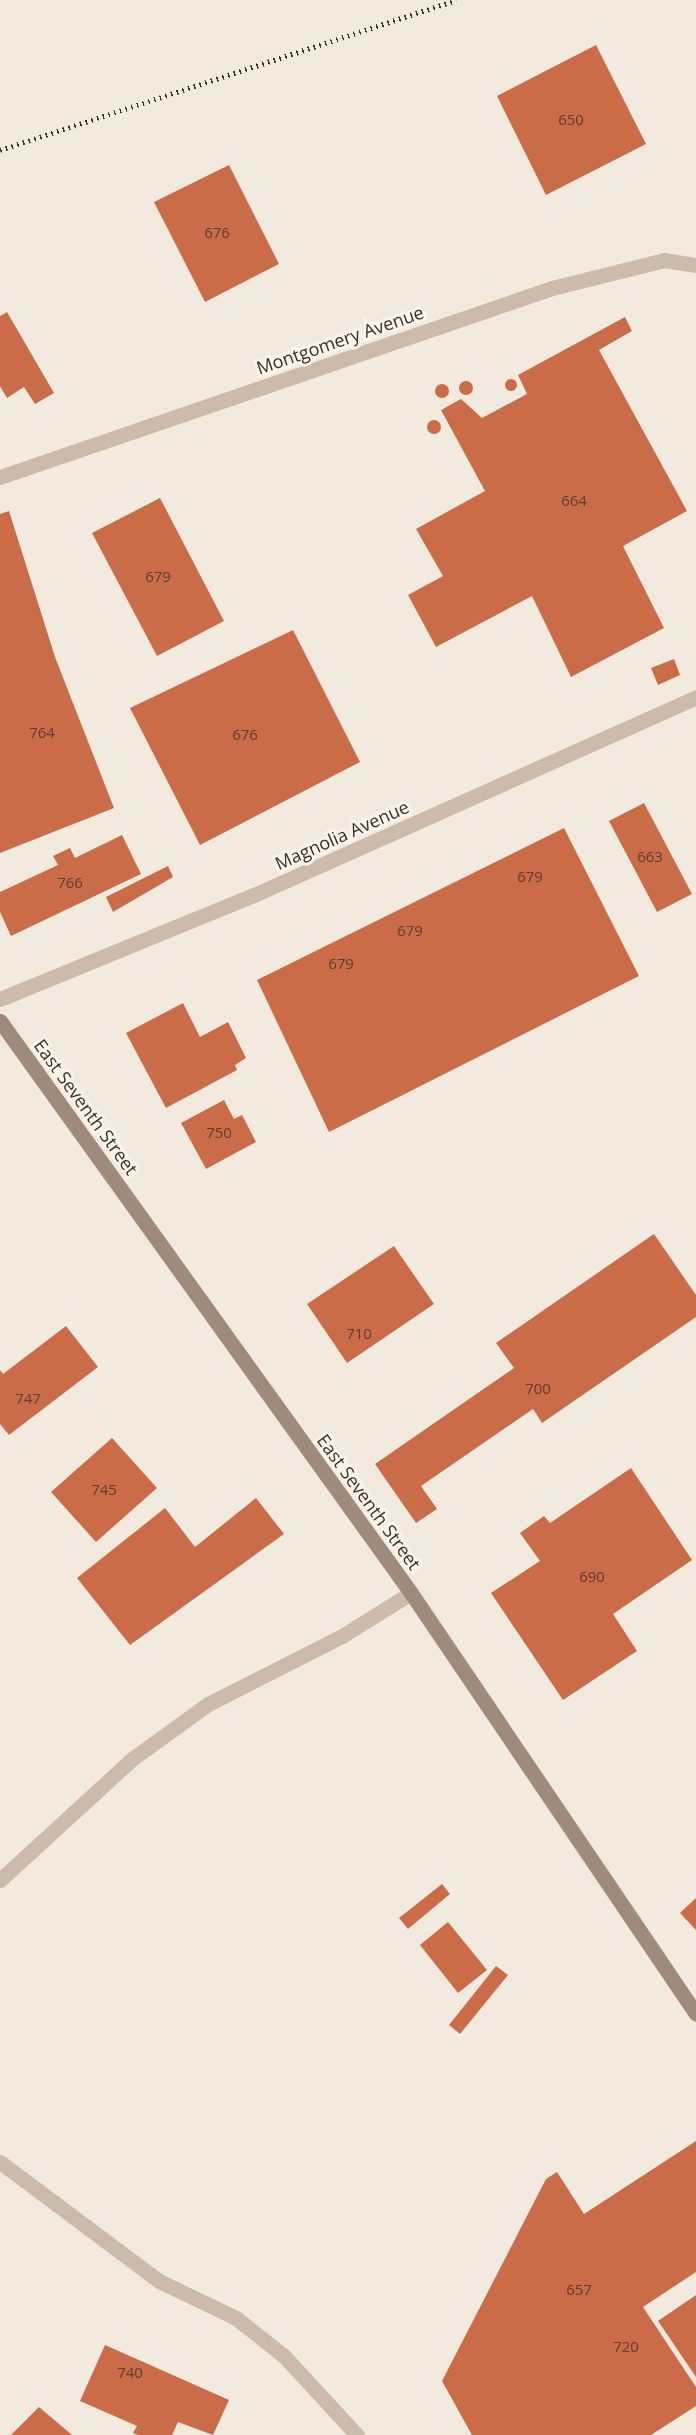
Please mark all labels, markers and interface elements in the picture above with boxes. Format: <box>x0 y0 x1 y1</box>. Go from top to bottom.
house number: 650 <box>558 111 584 129</box>
house number: 676 <box>204 224 230 242</box>
street label: Montgomery Avenue <box>253 301 427 379</box>
house number: 664 <box>561 492 587 510</box>
house number: 679 <box>145 568 171 586</box>
house number: 764 <box>29 724 55 742</box>
house number: 676 <box>232 726 258 744</box>
street label: Magnolia Avenue <box>272 796 412 874</box>
house number: 663 <box>637 848 663 866</box>
house number: 679 <box>517 868 543 886</box>
house number: 766 <box>57 874 83 892</box>
house number: 679 <box>397 922 423 940</box>
house number: 679 <box>328 955 354 973</box>
street label: East Seventh Street <box>30 1035 142 1179</box>
house number: 750 <box>206 1124 232 1142</box>
house number: 710 <box>346 1325 372 1343</box>
house number: 700 <box>525 1380 551 1398</box>
house number: 747 <box>15 1390 41 1408</box>
street label: East Seventh Street <box>313 1430 425 1574</box>
house number: 745 <box>91 1481 117 1499</box>
house number: 690 <box>579 1568 605 1586</box>
house number: 657 <box>566 2281 592 2299</box>
house number: 720 <box>613 2338 639 2356</box>
house number: 740 <box>117 2364 143 2382</box>

